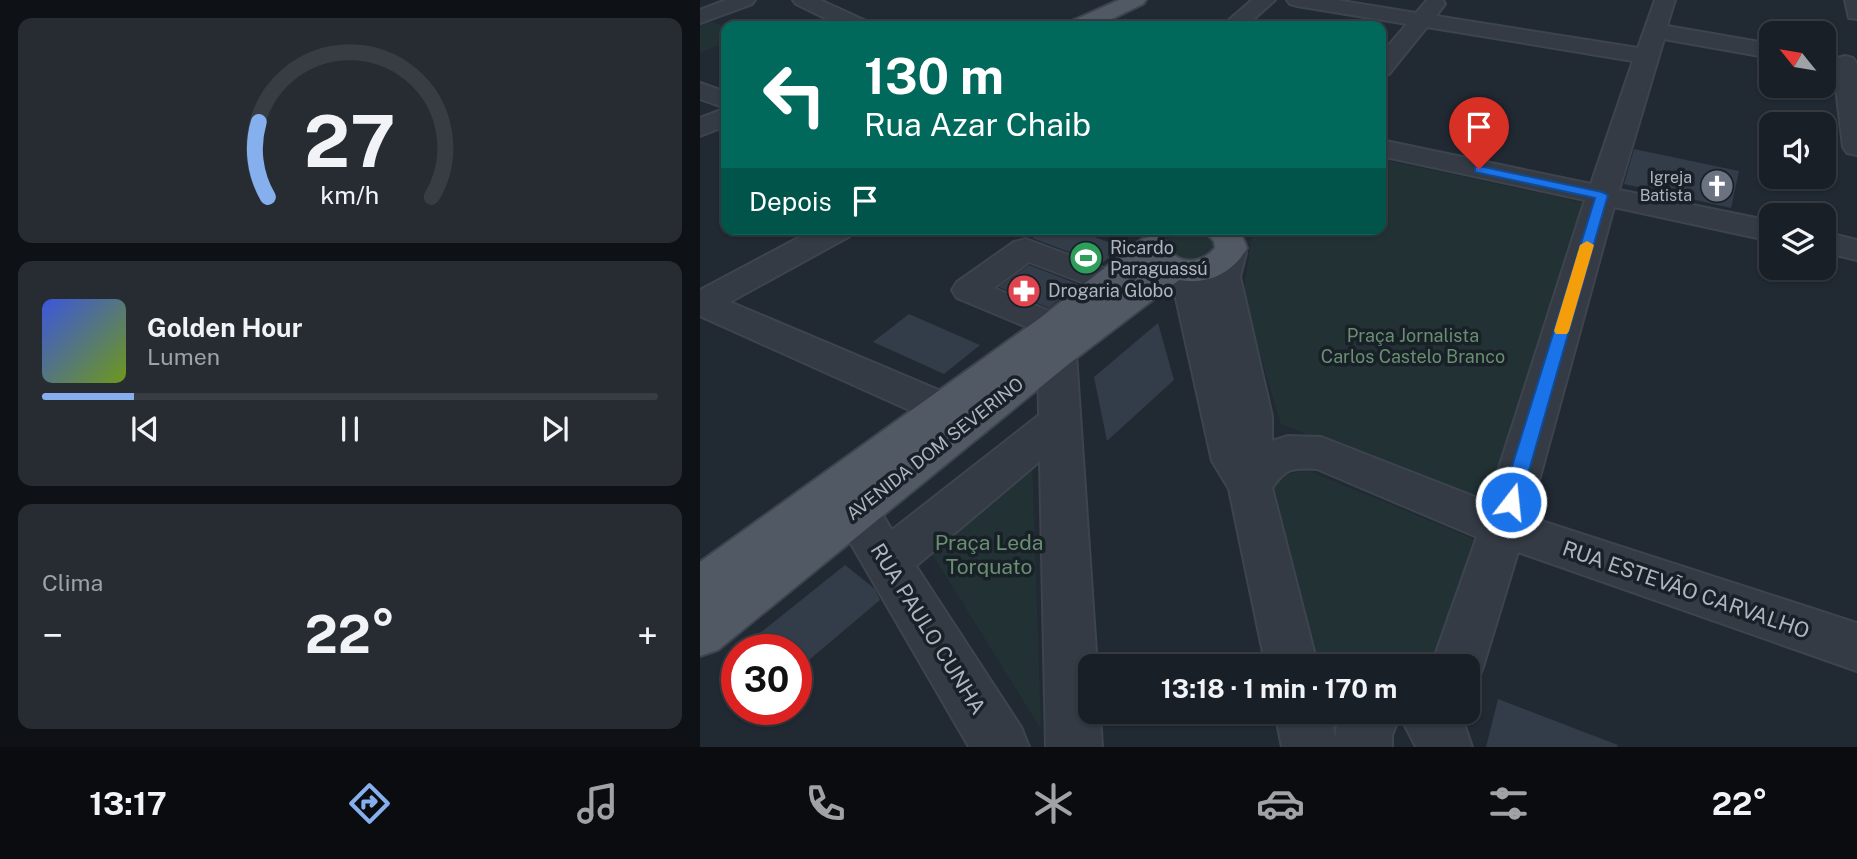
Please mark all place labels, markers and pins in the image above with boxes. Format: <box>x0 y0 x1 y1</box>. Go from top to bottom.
pin <box>1449 97 1509 169</box>
church icon: Igreja Batista <box>1698 167 1736 205</box>
place label: Igreja Batista <box>1640 168 1692 205</box>
place label: Ricardo Paraguassú <box>1110 237 1208 279</box>
sports icon: Ricardo Paraguassú <box>1067 239 1105 277</box>
pharmacy icon: Drogaria Globo <box>1005 272 1043 310</box>
place label: Drogaria Globo <box>1048 280 1174 301</box>

